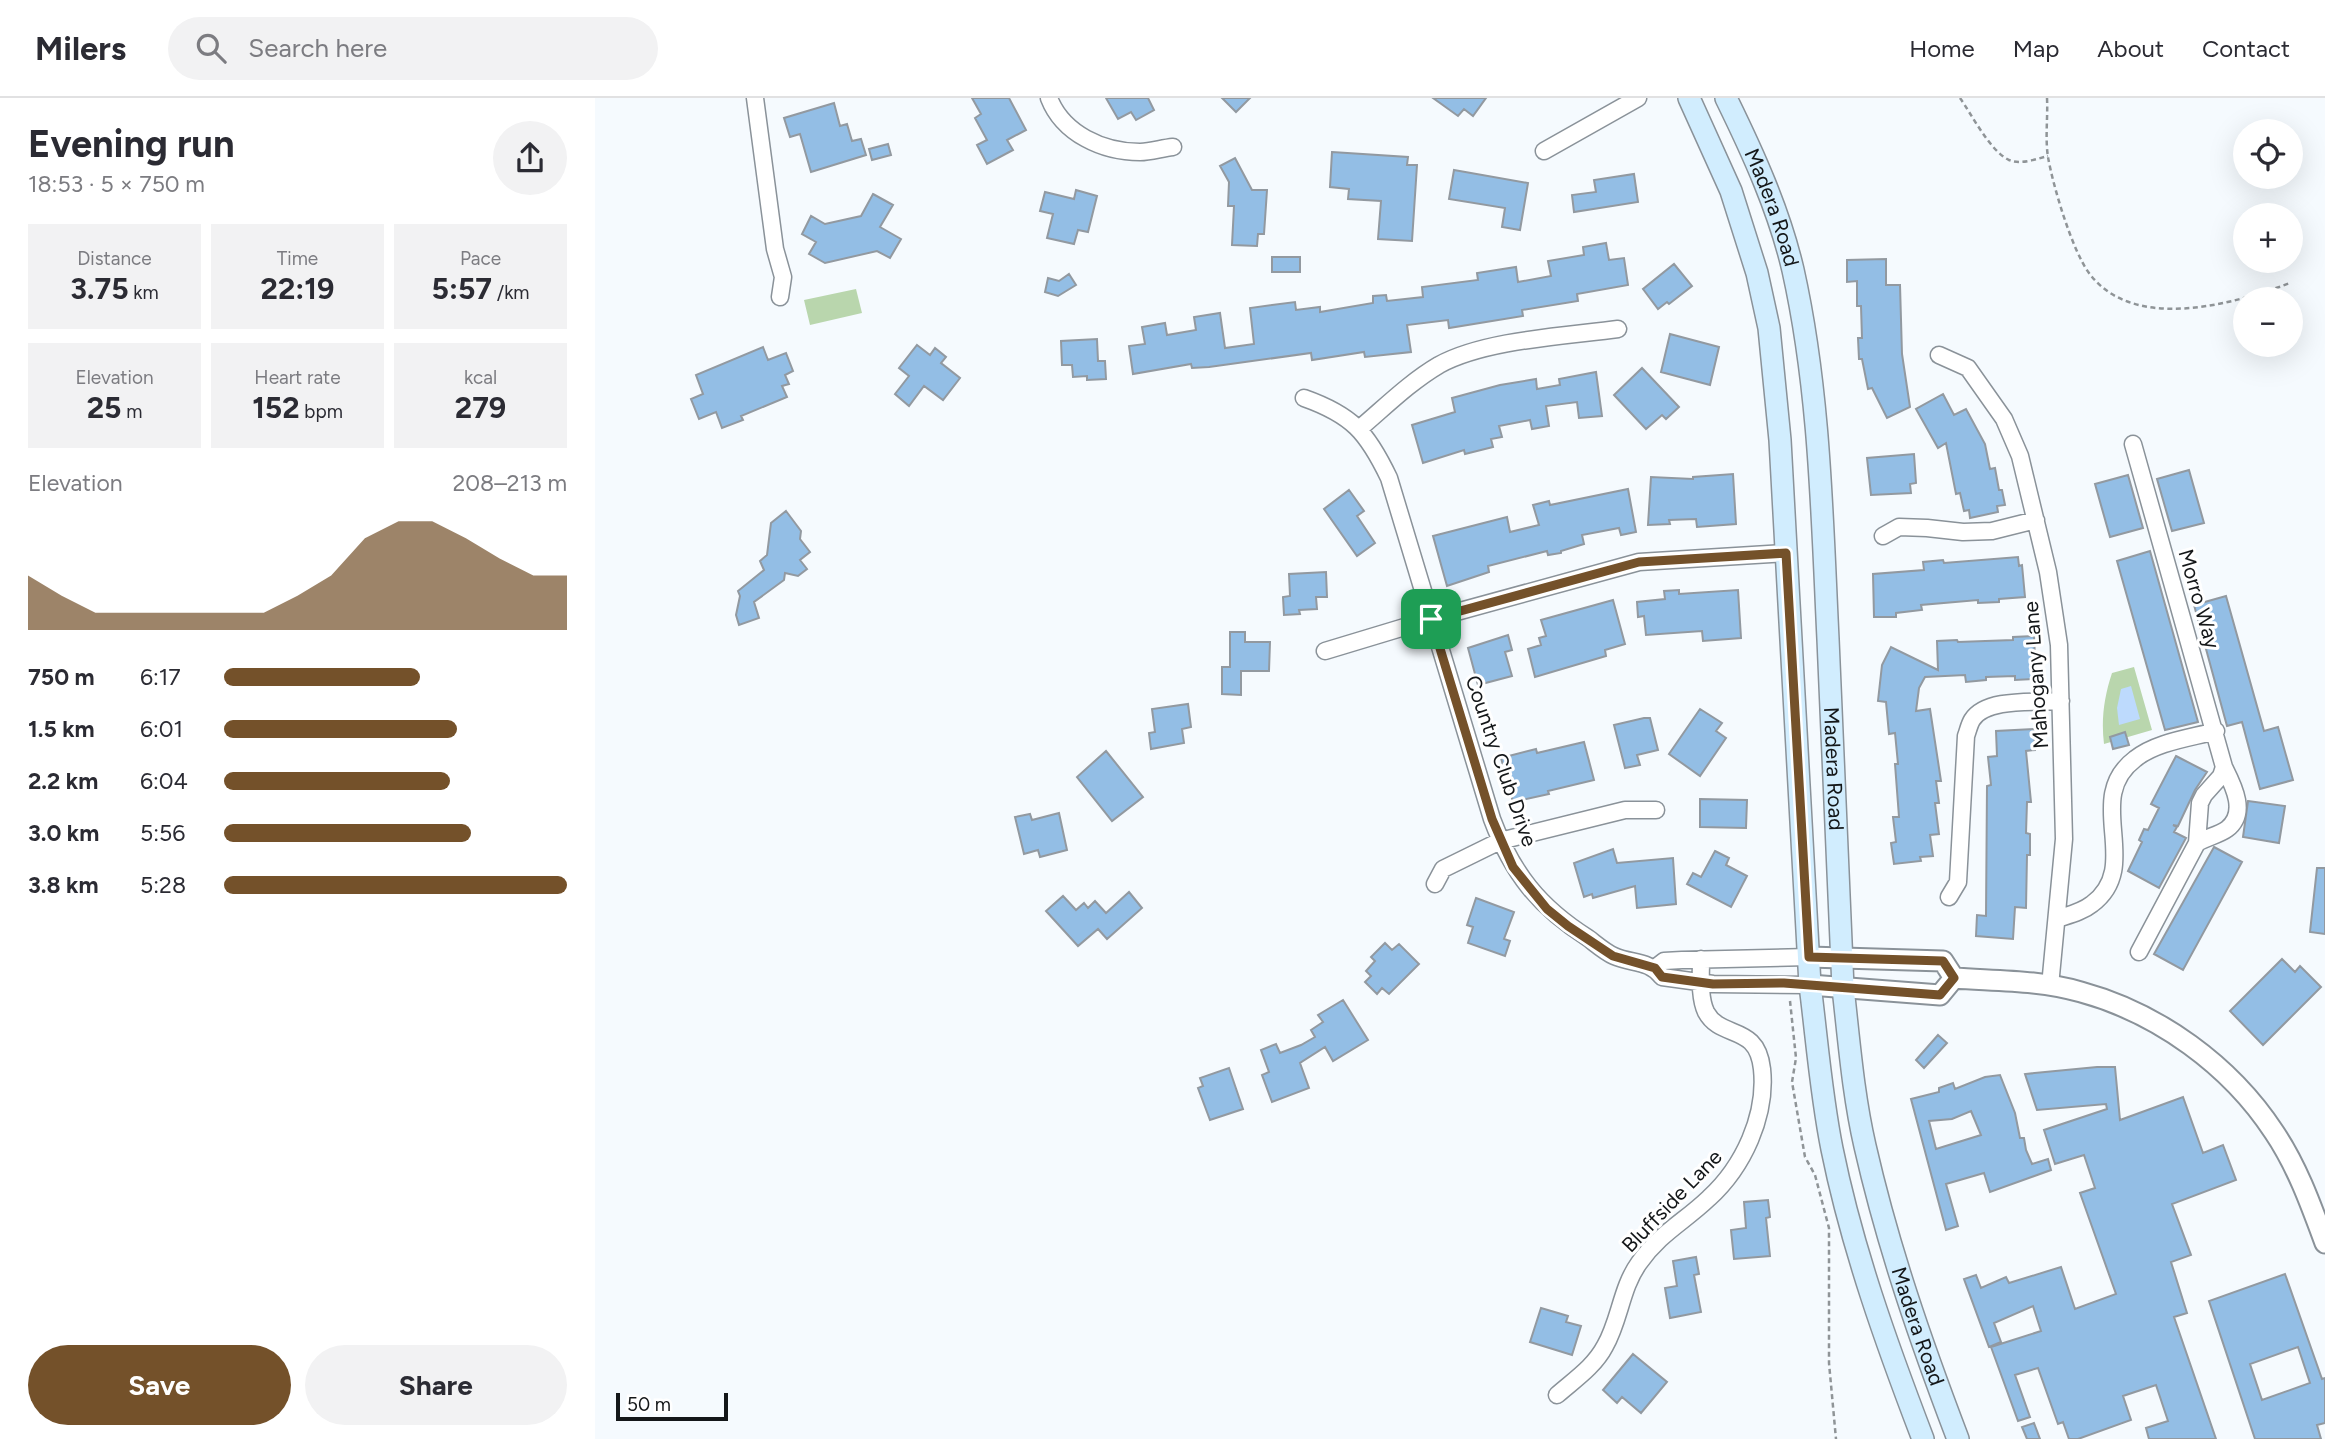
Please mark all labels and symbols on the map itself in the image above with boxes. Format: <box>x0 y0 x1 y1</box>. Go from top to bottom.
street label: Madera Road <box>1740 144 1805 269</box>
street label: Morro Way <box>2173 546 2226 652</box>
pin <box>1401 589 1461 649</box>
street label: Mahogany Lane <box>2018 600 2053 750</box>
street label: Country Club Drive <box>1460 672 1543 850</box>
street label: Madera Road <box>1819 706 1849 831</box>
street label: Bluffside Lane <box>1616 1144 1727 1257</box>
street label: Madera Road <box>1886 1264 1950 1389</box>
scale bar <box>616 1390 728 1422</box>

